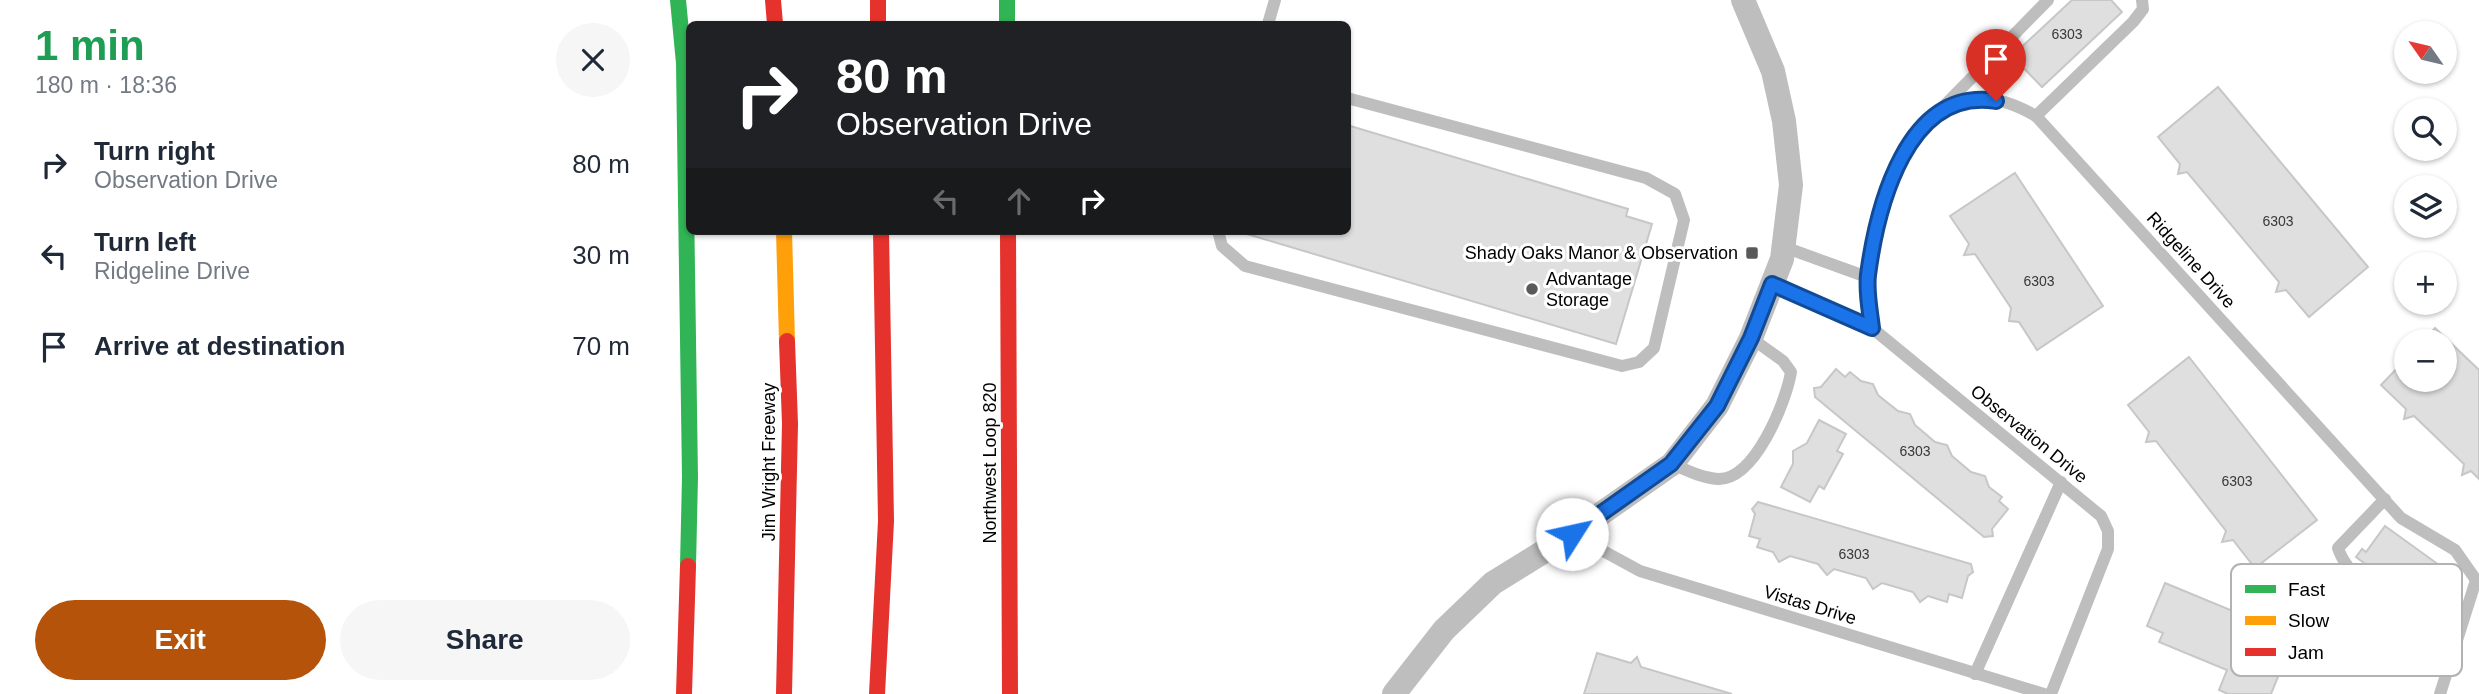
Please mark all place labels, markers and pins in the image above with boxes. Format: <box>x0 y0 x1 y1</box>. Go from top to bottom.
pin <box>1966 29 2026 101</box>
place label: Shady Oaks Manor & Observation <box>1465 243 1738 263</box>
marker: Shady Oaks Manor & Observation <box>1744 245 1760 261</box>
place label: Advantage Storage <box>1546 269 1632 310</box>
marker: Advantage Storage <box>1524 281 1540 297</box>

